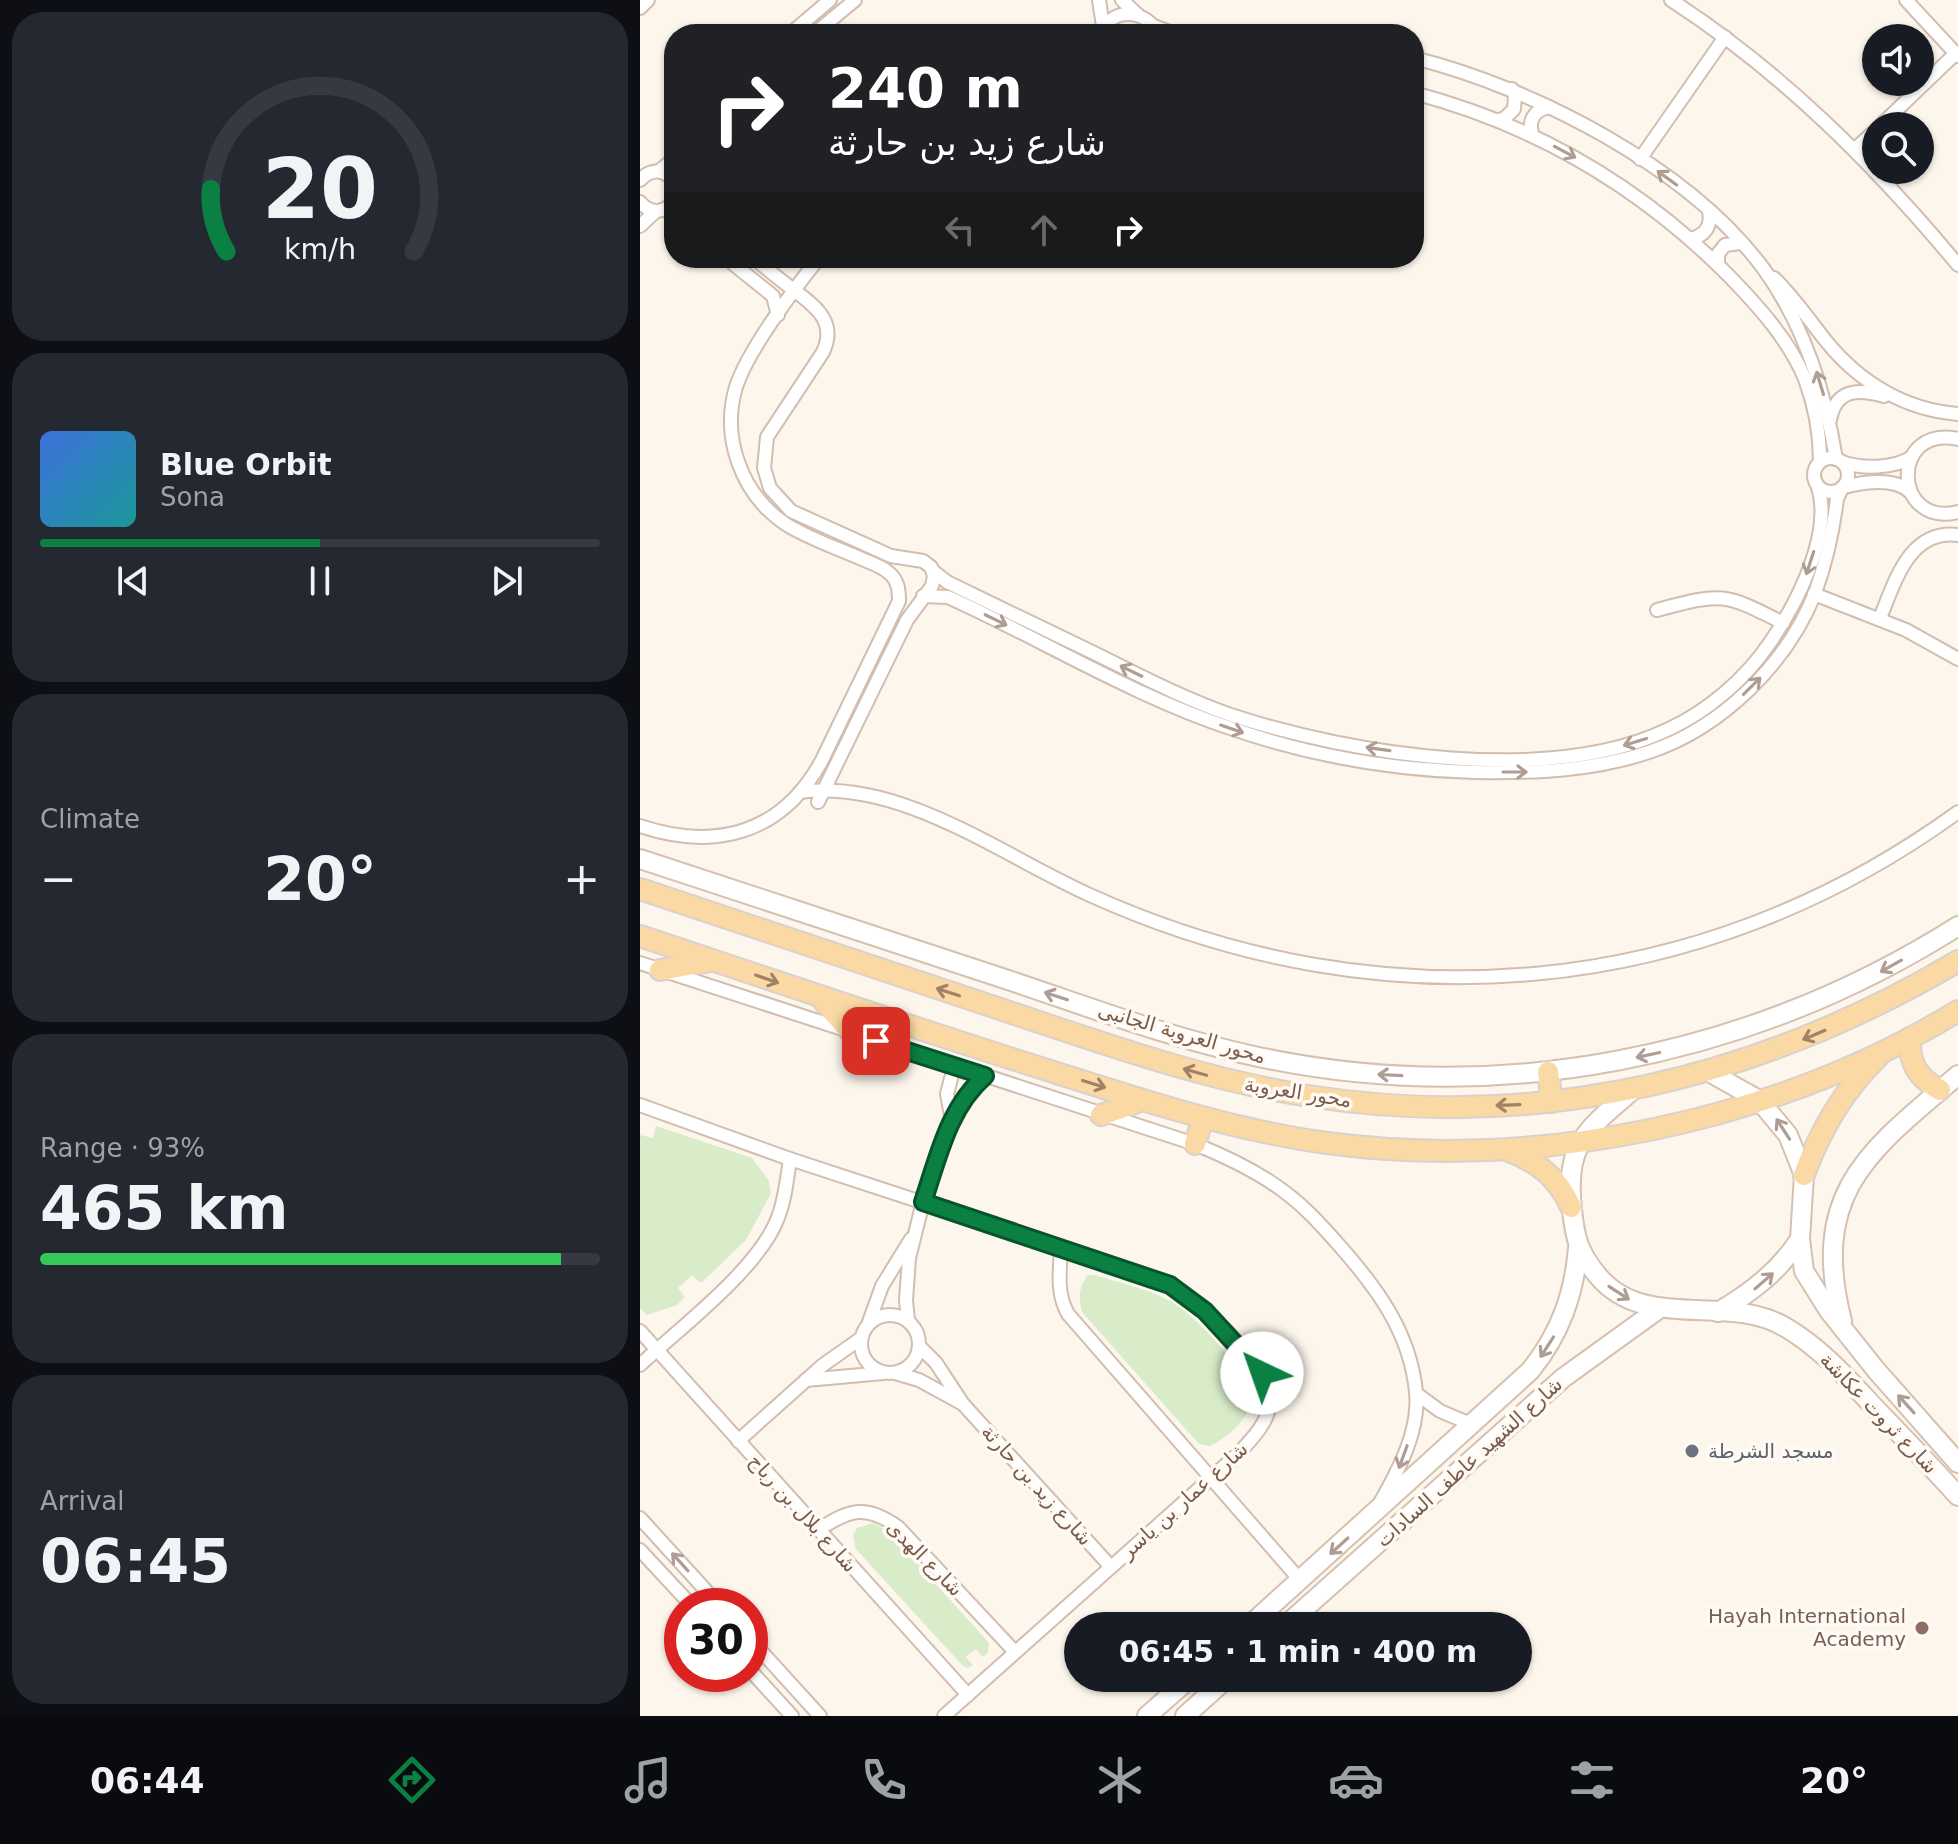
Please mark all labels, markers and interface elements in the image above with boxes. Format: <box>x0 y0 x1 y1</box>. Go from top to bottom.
map controls <box>1862 24 1934 184</box>
button: sound <box>1862 24 1934 96</box>
text: 240 m <box>828 55 1023 120</box>
icon: right <box>696 56 800 160</box>
button: search <box>1862 112 1934 184</box>
text: شارع زيد بن حارثة <box>828 122 1106 163</box>
text: 20 <box>262 141 378 238</box>
one-way arrow <box>1552 144 1576 160</box>
one-way arrow <box>1657 170 1679 187</box>
icon: left <box>938 208 982 252</box>
icon: ahead <box>1022 208 1066 252</box>
icon: right <box>1106 208 1150 252</box>
text: km/h <box>284 233 356 267</box>
one-way arrow <box>1812 370 1827 396</box>
text: Blue Orbit <box>160 447 332 482</box>
text: Sona <box>160 482 225 512</box>
one-way arrow <box>1802 551 1817 576</box>
icon: previous <box>111 559 155 603</box>
icon: pause <box>298 559 342 603</box>
icon: next <box>485 559 529 603</box>
one-way arrow <box>983 613 1007 629</box>
one-way arrow <box>1119 663 1143 679</box>
one-way arrow <box>1742 676 1762 695</box>
one-way arrow <box>1219 722 1244 737</box>
one-way arrow <box>1623 735 1648 750</box>
one-way arrow <box>1366 741 1391 756</box>
one-way arrow <box>1501 764 1528 780</box>
text: Climate <box>40 804 140 834</box>
text: 20° <box>263 844 377 914</box>
text: − <box>40 853 77 904</box>
text: + <box>563 853 600 904</box>
one-way arrow <box>1880 958 1903 974</box>
one-way arrow <box>754 972 779 987</box>
one-way arrow <box>935 983 960 998</box>
one-way arrow <box>1044 987 1069 1002</box>
street label: محور العروبة الجانبى <box>1095 998 1269 1068</box>
pin <box>842 1007 910 1075</box>
icon: arrive <box>854 1019 898 1063</box>
one-way arrow <box>1802 1028 1827 1043</box>
one-way arrow <box>1636 1049 1661 1064</box>
one-way arrow <box>1182 1064 1208 1079</box>
one-way arrow <box>1377 1067 1404 1082</box>
street label: محور العروبة <box>1243 1072 1353 1112</box>
one-way arrow <box>1082 1078 1107 1093</box>
one-way arrow <box>1495 1098 1522 1113</box>
one-way arrow <box>1775 1118 1791 1141</box>
text: Range · 93% <box>40 1133 205 1163</box>
text: 465 km <box>40 1173 289 1243</box>
one-way arrow <box>1754 1272 1774 1290</box>
one-way arrow <box>1607 1284 1629 1301</box>
position arrow <box>1220 1331 1304 1415</box>
one-way arrow <box>1539 1336 1555 1358</box>
street label: شارع ثروت عكاشة <box>1815 1348 1943 1478</box>
street label: شارع الشهيد عاطف السادات <box>1371 1372 1567 1552</box>
one-way arrow <box>1898 1395 1916 1415</box>
street label: شارع زيد بن حارثة <box>976 1420 1098 1550</box>
street label: شارع عمار بن ياسر <box>1115 1437 1253 1564</box>
place label: مسجد الشرطة <box>1708 1439 1834 1463</box>
marker: مسجد الشرطة <box>1683 1442 1701 1460</box>
one-way arrow <box>1395 1444 1409 1469</box>
street label: شارع بلال بن رباح <box>744 1449 862 1577</box>
text: Arrival <box>40 1486 124 1516</box>
street label: شارع الهدى <box>882 1515 968 1601</box>
text: 06:45 <box>40 1526 231 1596</box>
one-way arrow <box>1329 1536 1349 1554</box>
one-way arrow <box>670 1552 689 1572</box>
speed limit sign: 30 <box>664 1588 768 1692</box>
place label: Hayah International Academy <box>1708 1604 1906 1651</box>
marker: Hayah International Academy <box>1913 1619 1931 1637</box>
text: 06:45 · 1 min · 400 m <box>1119 1634 1477 1669</box>
icon: directions <box>384 1752 440 1808</box>
icon: music <box>620 1752 676 1808</box>
icon: phone <box>856 1752 912 1808</box>
icon: climate <box>1092 1752 1148 1808</box>
icon: car <box>1328 1752 1384 1808</box>
icon: filters <box>1564 1752 1620 1808</box>
text: 06:44 <box>90 1760 205 1801</box>
text: 20° <box>1800 1760 1868 1801</box>

